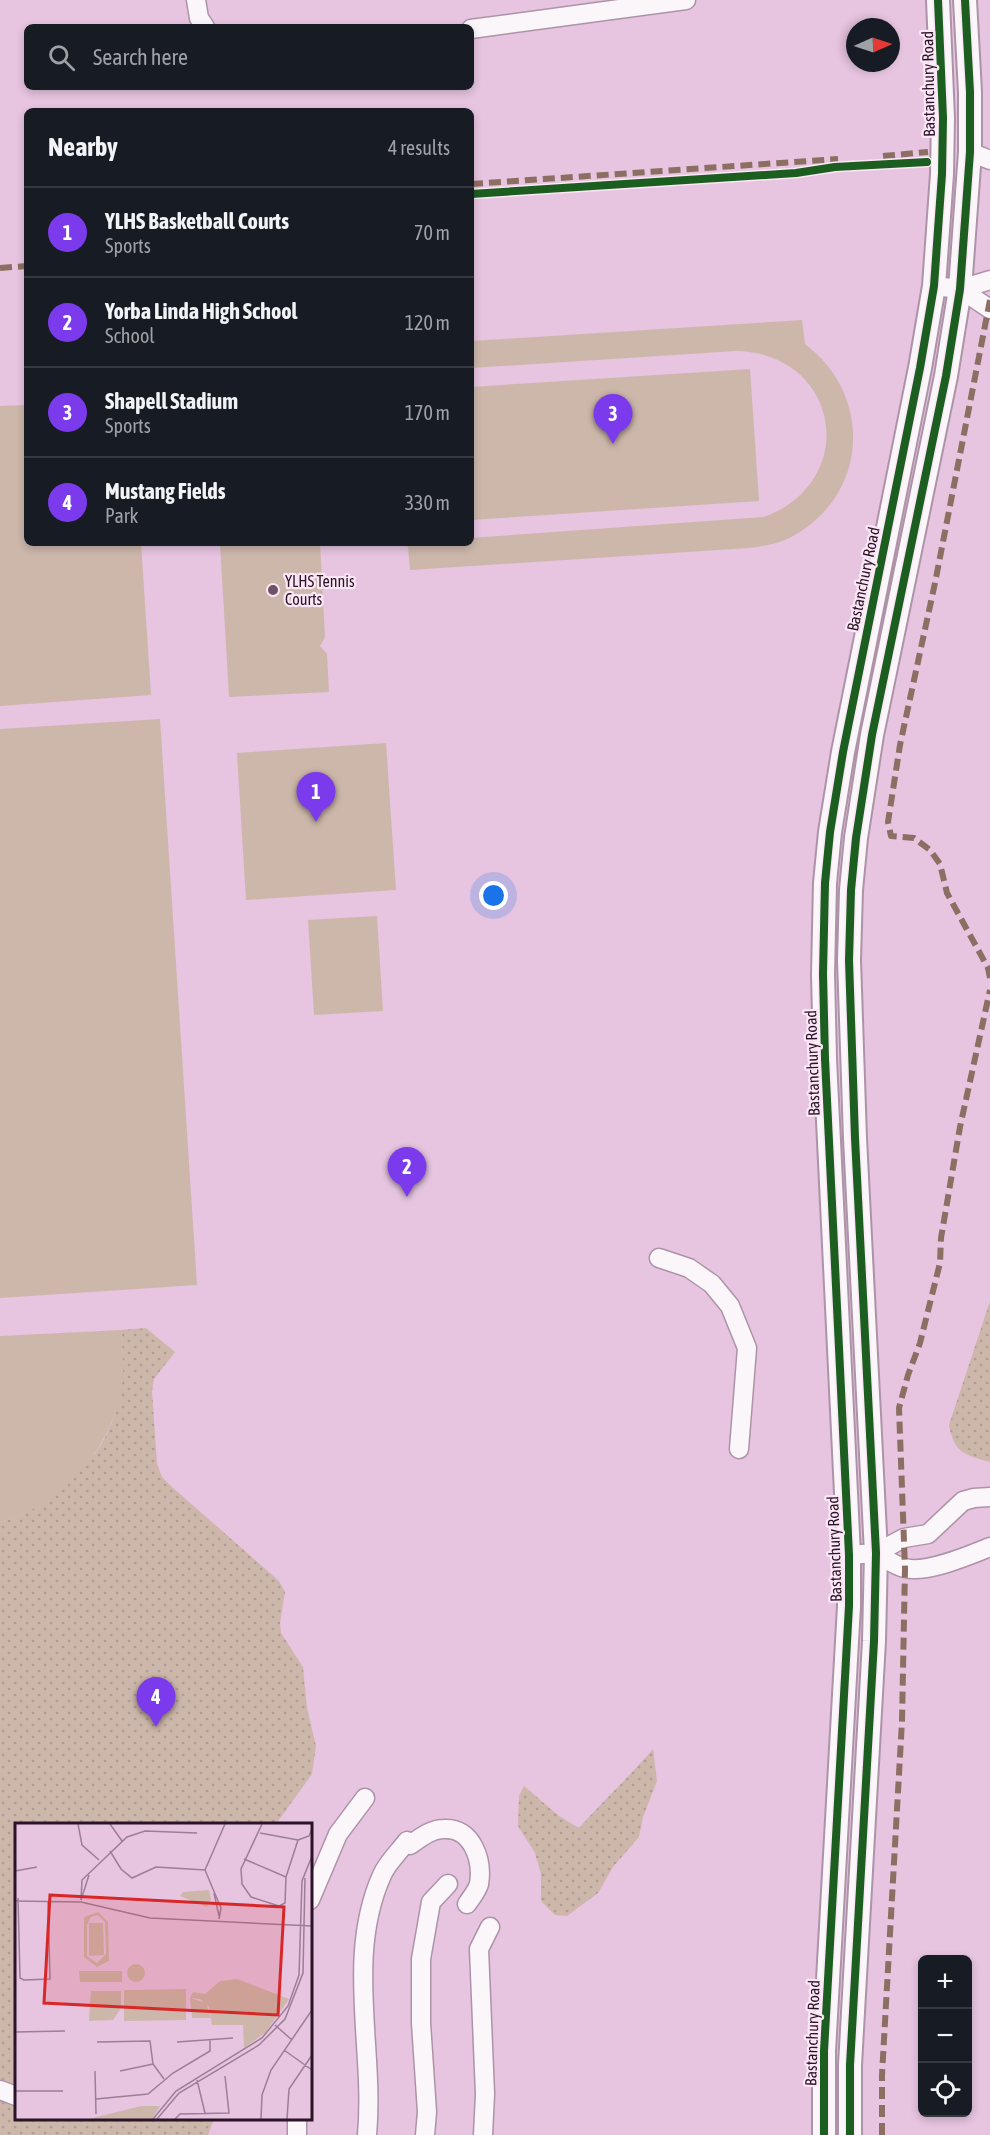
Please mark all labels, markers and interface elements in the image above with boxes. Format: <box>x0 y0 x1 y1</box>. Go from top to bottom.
north arrow <box>846 18 900 72</box>
search box <box>24 24 474 90</box>
street label: Bastanchury Road <box>918 31 939 137</box>
icon: search <box>45 41 78 74</box>
text: Search here <box>93 44 188 70</box>
text: Nearby <box>48 132 118 162</box>
text: 4 results <box>388 136 450 159</box>
text: YLHS Basketball Courts <box>105 208 289 234</box>
text: 1 <box>63 221 72 244</box>
text: 70 m <box>414 221 450 244</box>
text: Sports <box>105 234 151 257</box>
text: Yorba Linda High School <box>105 298 297 324</box>
text: 2 <box>63 311 72 334</box>
text: 120 m <box>405 311 450 334</box>
text: School <box>105 324 155 347</box>
text: Shapell Stadium <box>105 388 238 414</box>
pin: 3 <box>594 394 632 444</box>
text: 3 <box>63 401 72 424</box>
text: 170 m <box>405 401 450 424</box>
text: Sports <box>105 414 151 437</box>
text: Mustang Fields <box>105 478 226 504</box>
text: 4 <box>63 491 72 514</box>
text: 330 m <box>405 491 450 514</box>
text: Park <box>105 504 138 527</box>
street label: Bastanchury Road <box>843 525 884 633</box>
place label: YLHS Tennis Courts <box>285 572 355 608</box>
marker: YLHS Tennis Courts <box>266 583 280 597</box>
pin: 1 <box>296 772 336 822</box>
your location <box>479 881 508 910</box>
street label: Bastanchury Road <box>801 1010 824 1116</box>
pin: 2 <box>388 1148 426 1197</box>
street label: Bastanchury Road <box>823 1496 846 1602</box>
pin: 4 <box>136 1678 176 1727</box>
inset map <box>15 1823 312 2120</box>
map controls <box>918 1955 972 2117</box>
button: + <box>918 1955 972 2009</box>
street label: Bastanchury Road <box>801 1980 824 2086</box>
button: − <box>918 2009 972 2063</box>
button: locate <box>918 2063 972 2117</box>

